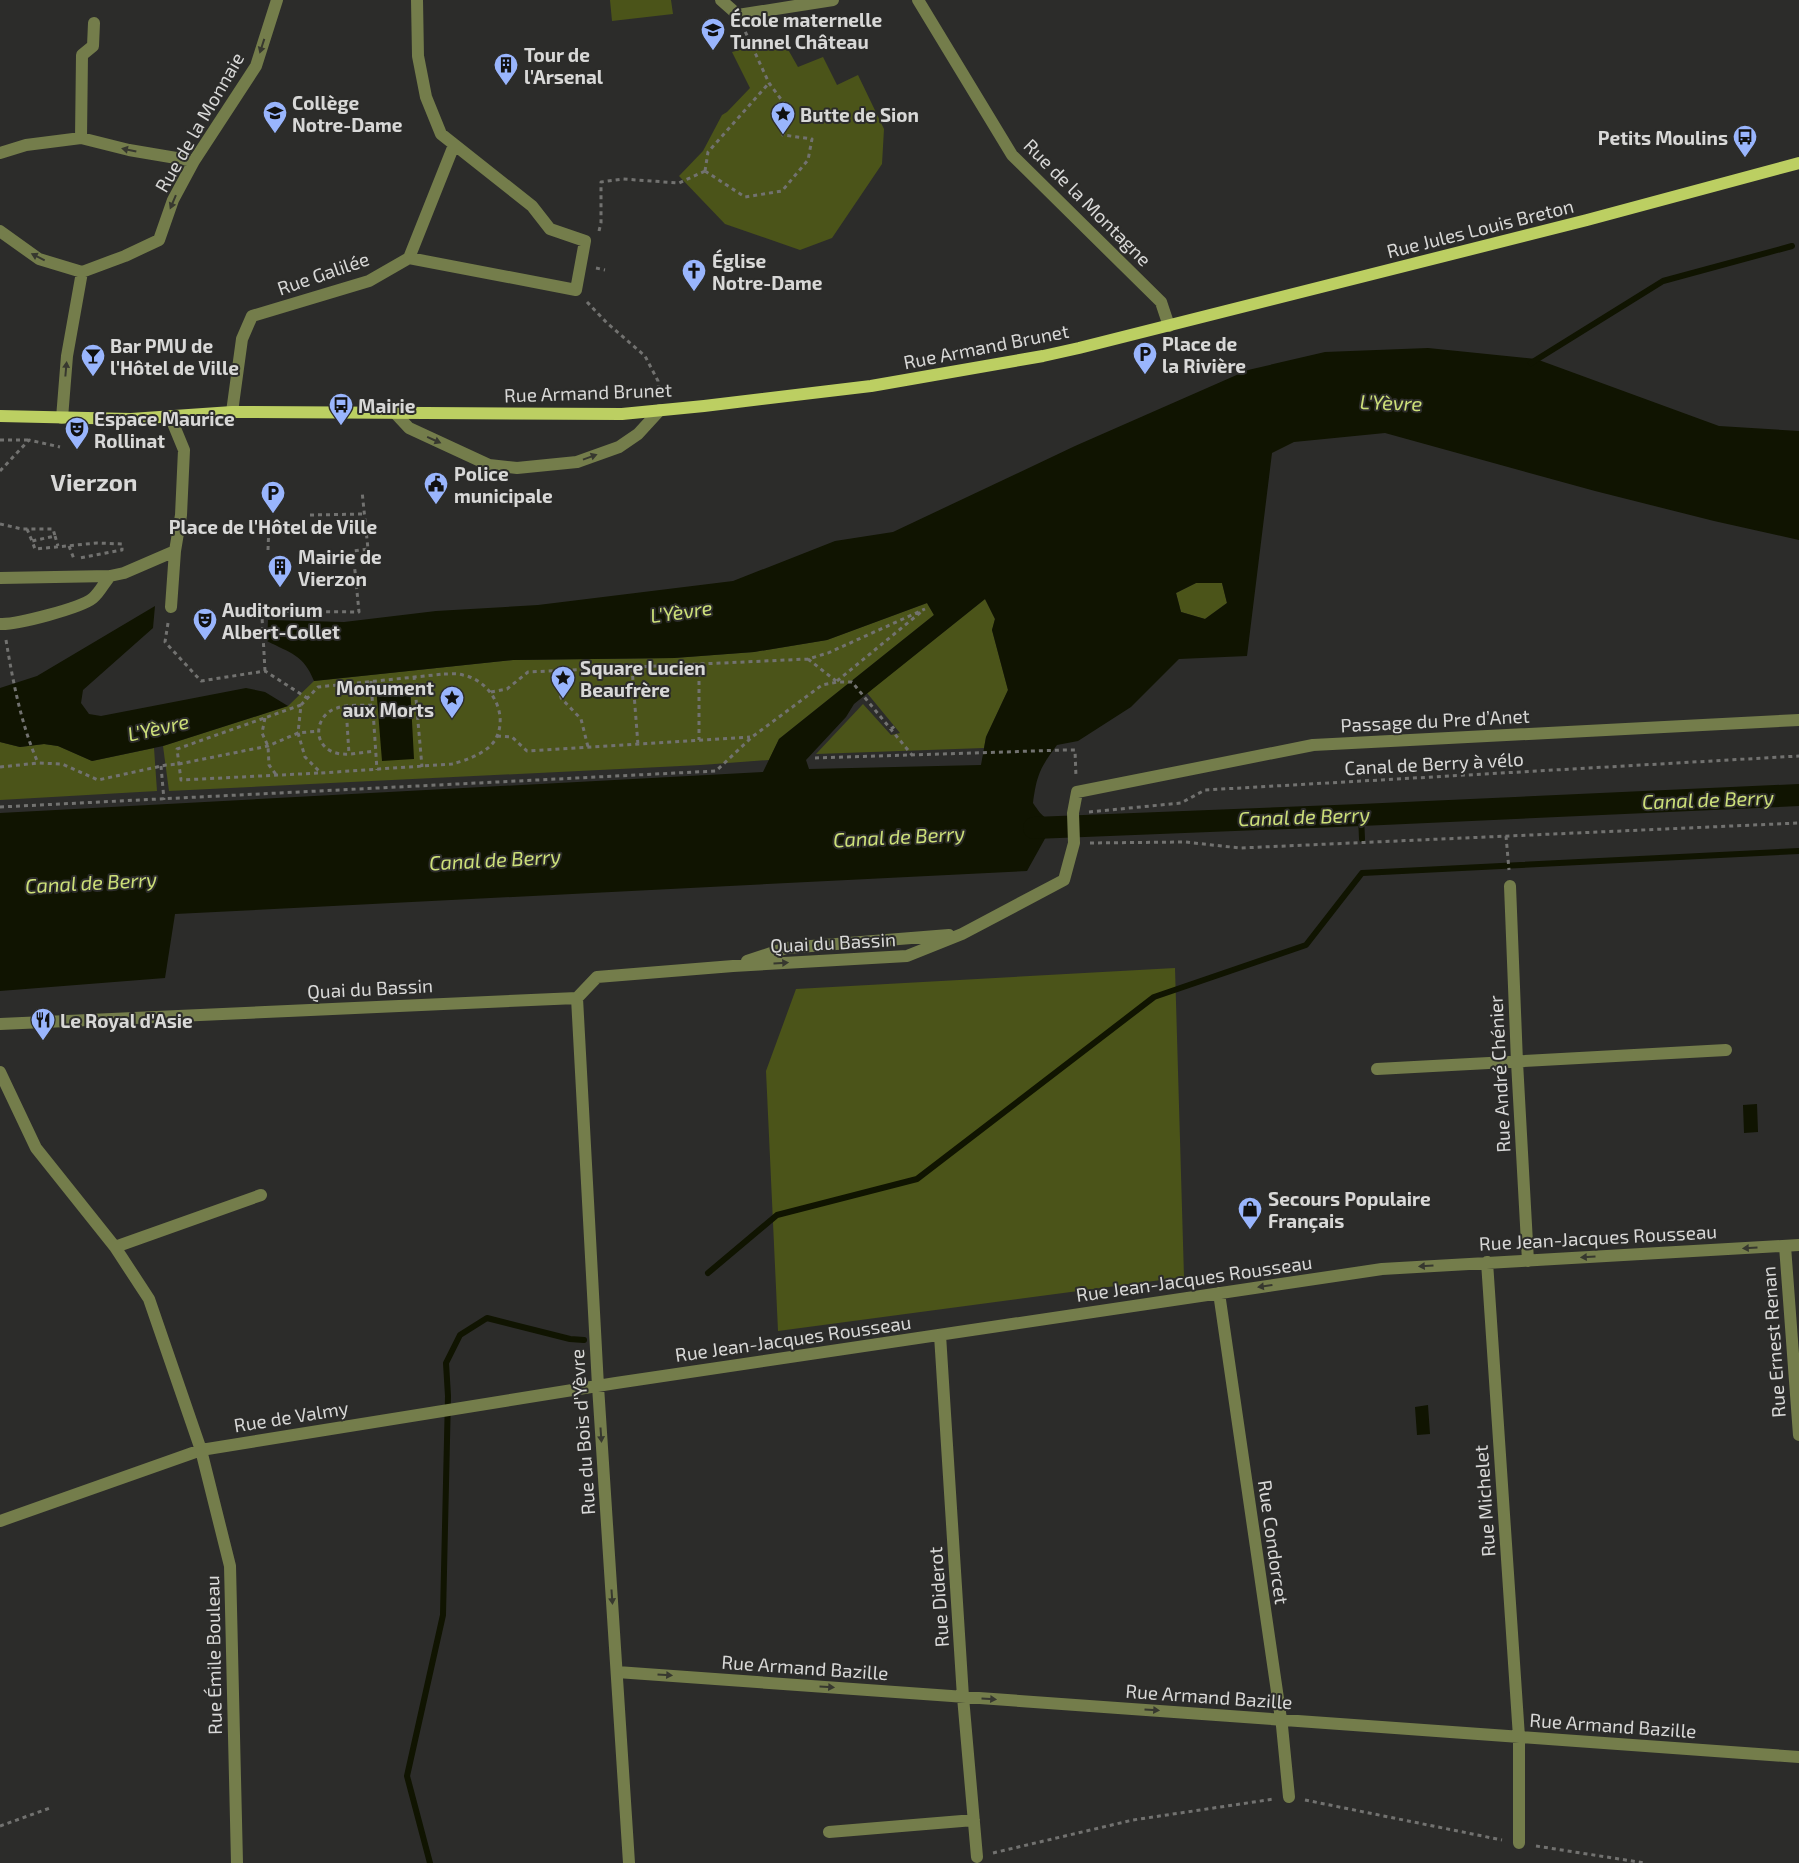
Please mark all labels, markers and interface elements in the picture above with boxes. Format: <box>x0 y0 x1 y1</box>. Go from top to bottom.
place label: École maternelle Tunnel Château <box>730 7 883 53</box>
school or university icon: École maternelle Tunnel Château <box>700 17 726 51</box>
one-way arrow <box>258 39 265 54</box>
place label: Tour de l'Arsenal <box>524 43 604 88</box>
street label: Rue de la Monnaie <box>150 48 248 196</box>
building icon: Tour de l'Arsenal <box>493 52 519 86</box>
place label: Collège Notre-Dame <box>292 91 403 136</box>
school or university icon: Collège Notre-Dame <box>262 100 288 134</box>
place icon: Butte de Sion <box>770 101 796 135</box>
place label: Butte de Sion <box>800 103 919 126</box>
bus stop icon: Petits Moulins <box>1732 124 1758 158</box>
place label: Petits Moulins <box>1598 126 1728 149</box>
street label: Rue de la Montagne <box>1020 134 1156 270</box>
one-way arrow <box>120 145 136 153</box>
street label: Rue Jules Louis Breton <box>1384 194 1576 262</box>
one-way arrow <box>169 195 177 210</box>
street label: Rue Galilée <box>274 247 372 299</box>
place label: Église Notre-Dame <box>712 248 823 294</box>
one-way arrow <box>31 253 46 261</box>
church icon: Église Notre-Dame <box>681 258 707 292</box>
street label: Rue Armand Brunet <box>901 319 1071 373</box>
place label: Place de la Rivière <box>1162 332 1246 377</box>
place label: Bar PMU de l'Hôtel de Ville <box>110 334 239 379</box>
parking icon: Place de la Rivière <box>1132 341 1158 375</box>
bar icon: Bar PMU de l'Hôtel de Ville <box>80 343 106 377</box>
one-way arrow <box>62 361 70 377</box>
street label: Rue Armand Brunet <box>504 378 672 406</box>
water label: L'Yèvre <box>1359 389 1423 415</box>
bus stop icon: Mairie <box>328 392 354 426</box>
place label: Mairie <box>358 394 416 417</box>
place label: Espace Maurice Rollinat <box>94 407 235 452</box>
theatre icon: Espace Maurice Rollinat <box>64 416 90 450</box>
one-way arrow <box>427 436 441 444</box>
one-way arrow <box>583 453 598 461</box>
place label: Police municipale <box>454 462 553 507</box>
district label: Vierzon <box>51 467 137 496</box>
public building icon: Police municipale <box>423 471 449 505</box>
parking icon: Place de l'Hôtel de Ville <box>260 480 286 514</box>
place label: Place de l'Hôtel de Ville <box>169 515 377 538</box>
place label: Mairie de Vierzon <box>298 545 382 590</box>
building icon: Mairie de Vierzon <box>267 554 293 588</box>
water label: L'Yèvre <box>648 595 714 627</box>
place label: Auditorium Albert-Collet <box>222 598 340 643</box>
theatre icon: Auditorium Albert-Collet <box>192 607 218 641</box>
place label: Square Lucien Beaufrère <box>580 656 706 701</box>
place icon: Square Lucien Beaufrère <box>550 665 576 699</box>
place label: Monument aux Morts <box>336 676 434 721</box>
place icon: Monument aux Morts <box>439 685 465 719</box>
street label: Passage du Pre d’Anet <box>1340 704 1530 736</box>
water label: L'Yèvre <box>125 708 191 746</box>
street label: Canal de Berry à vélo <box>1344 747 1524 779</box>
water label: Canal de Berry <box>1642 785 1775 814</box>
water label: Canal de Berry <box>1238 802 1371 831</box>
water label: Canal de Berry <box>832 821 966 852</box>
water label: Canal de Berry <box>428 844 562 875</box>
water label: Canal de Berry <box>24 867 158 898</box>
street label: Quai du Bassin <box>769 927 897 957</box>
one-way arrow <box>774 959 790 967</box>
street label: Quai du Bassin <box>306 973 434 1003</box>
street label: Rue André Chénier <box>1483 994 1515 1153</box>
restaurant icon: Le Royal d'Asie <box>30 1007 56 1041</box>
place label: Le Royal d'Asie <box>60 1009 193 1033</box>
place label: Secours Populaire Français <box>1268 1187 1431 1233</box>
shop icon: Secours Populaire Français <box>1237 1196 1263 1230</box>
street label: Rue Jean-Jacques Rousseau <box>1478 1219 1718 1255</box>
one-way arrow <box>1742 1244 1758 1252</box>
street label: Rue Jean-Jacques Rousseau <box>1074 1250 1314 1306</box>
one-way arrow <box>1580 1254 1596 1262</box>
one-way arrow <box>1418 1263 1434 1271</box>
street label: Rue Ernest Renan <box>1756 1265 1790 1419</box>
one-way arrow <box>1256 1283 1272 1291</box>
street label: Rue Jean-Jacques Rousseau <box>673 1310 913 1366</box>
street label: Rue du Bois d'Yèvre <box>565 1348 599 1516</box>
street label: Rue de Valmy <box>232 1396 350 1436</box>
one-way arrow <box>597 1427 605 1443</box>
street label: Rue Michelet <box>1469 1444 1499 1558</box>
street label: Rue Condorcet <box>1254 1478 1294 1606</box>
street label: Rue Diderot <box>923 1546 953 1648</box>
street label: Rue Émile Bouleau <box>200 1575 226 1735</box>
one-way arrow <box>608 1589 616 1605</box>
street label: Rue Armand Bazille <box>721 1650 889 1684</box>
one-way arrow <box>658 1672 674 1680</box>
street label: Rue Armand Bazille <box>1125 1679 1293 1713</box>
one-way arrow <box>820 1683 836 1691</box>
one-way arrow <box>982 1695 998 1703</box>
one-way arrow <box>1144 1707 1160 1715</box>
street label: Rue Armand Bazille <box>1529 1708 1697 1742</box>

